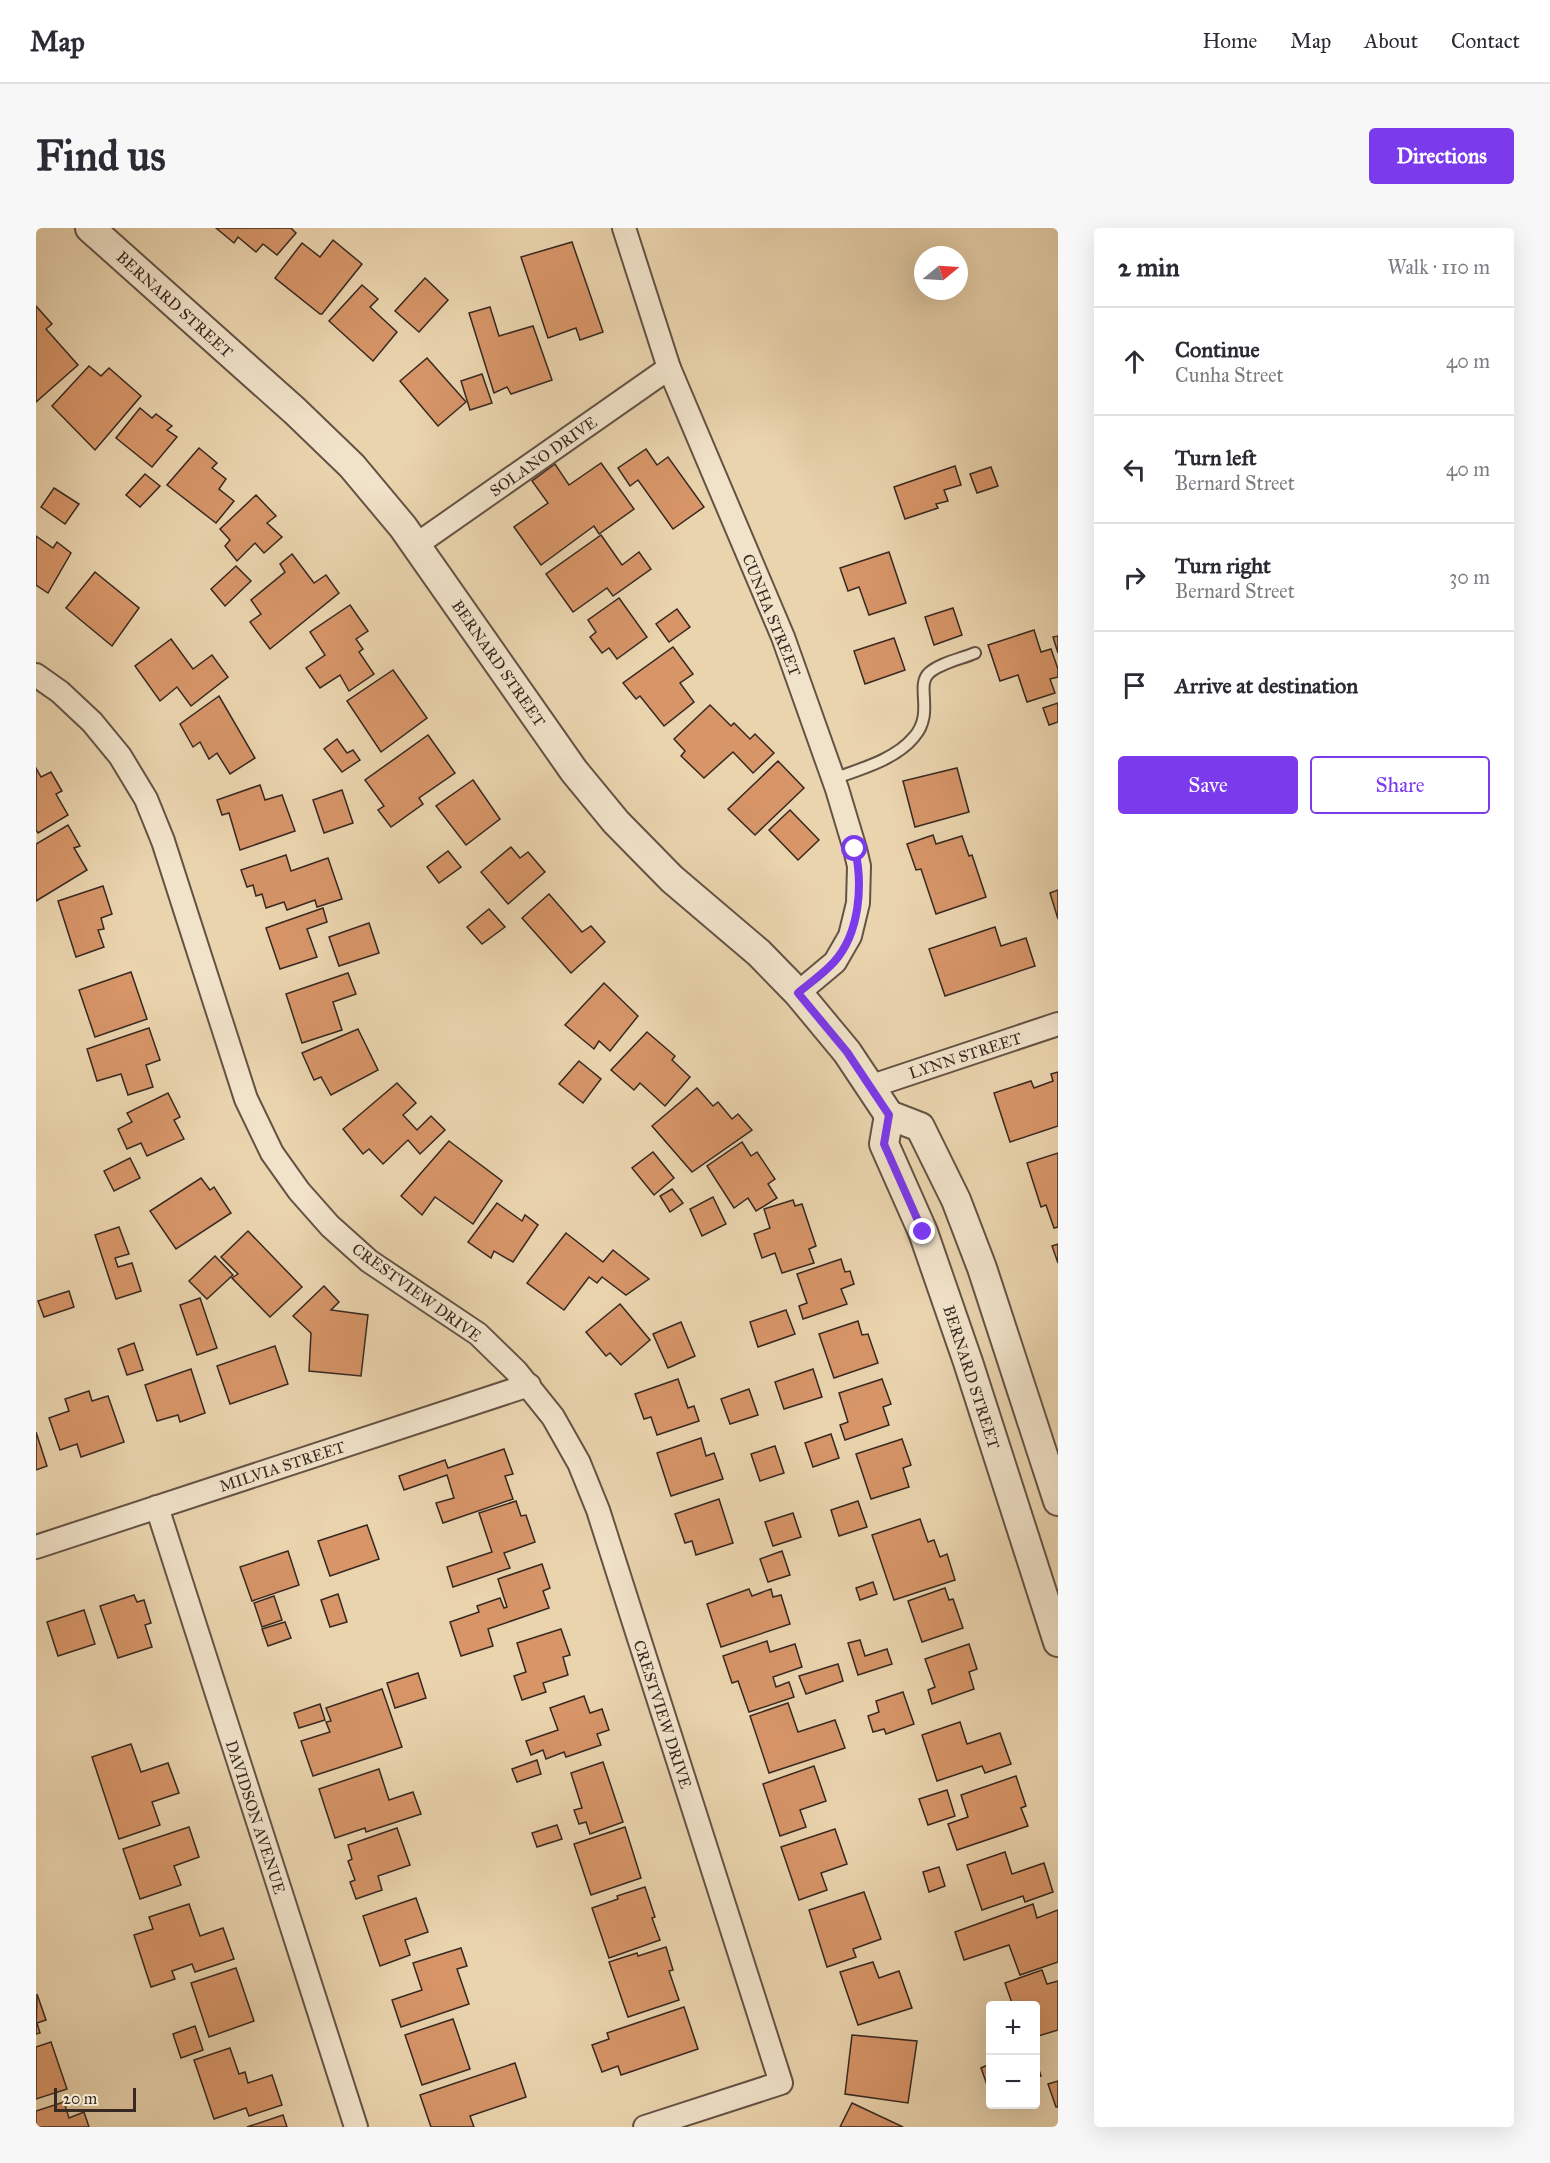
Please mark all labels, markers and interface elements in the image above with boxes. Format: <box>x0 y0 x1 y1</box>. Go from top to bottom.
text: Map <box>30 24 85 59</box>
text: Home <box>1202 28 1257 54</box>
text: Map <box>1290 28 1331 54</box>
text: About <box>1364 28 1418 54</box>
text: Contact <box>1451 28 1520 54</box>
button: Directions <box>1369 128 1514 184</box>
text: Find us <box>36 130 166 182</box>
north arrow <box>914 246 968 300</box>
street label: BERNARD STREET <box>113 247 237 362</box>
text: 2 min <box>1118 251 1179 283</box>
text: Walk · 110 m <box>1387 255 1490 279</box>
text: Continue <box>1175 336 1260 363</box>
icon: ahead <box>1118 345 1151 378</box>
text: 40 m <box>1446 349 1490 373</box>
text: Cunha Street <box>1175 363 1284 387</box>
street label: SOLANO DRIVE <box>486 412 601 500</box>
text: Turn left <box>1175 444 1257 471</box>
icon: left <box>1118 453 1151 486</box>
text: 40 m <box>1446 457 1490 481</box>
text: Bernard Street <box>1175 471 1295 495</box>
street label: CUNHA STREET <box>738 551 805 679</box>
text: Turn right <box>1175 552 1271 579</box>
icon: right <box>1118 561 1151 594</box>
text: 30 m <box>1449 565 1490 589</box>
text: Bernard Street <box>1175 579 1295 603</box>
street label: BERNARD STREET <box>448 596 549 730</box>
icon: arrive <box>1118 669 1151 702</box>
text: Arrive at destination <box>1175 672 1358 699</box>
button: Save <box>1118 756 1298 814</box>
button: Share <box>1310 756 1490 814</box>
route start <box>841 835 867 861</box>
street label: LYNN STREET <box>906 1028 1024 1083</box>
route end <box>909 1218 935 1244</box>
street label: CRESTVIEW DRIVE <box>348 1239 485 1346</box>
street label: BERNARD STREET <box>939 1303 1004 1451</box>
street label: MILVIA STREET <box>217 1437 348 1496</box>
street label: CRESTVIEW DRIVE <box>630 1638 696 1791</box>
street label: DAVIDSON AVENUE <box>222 1738 289 1896</box>
map controls <box>986 2001 1040 2109</box>
button: + <box>986 2001 1040 2055</box>
button: − <box>986 2055 1040 2109</box>
scale bar <box>54 2085 136 2112</box>
text: 20 m <box>63 2089 97 2108</box>

